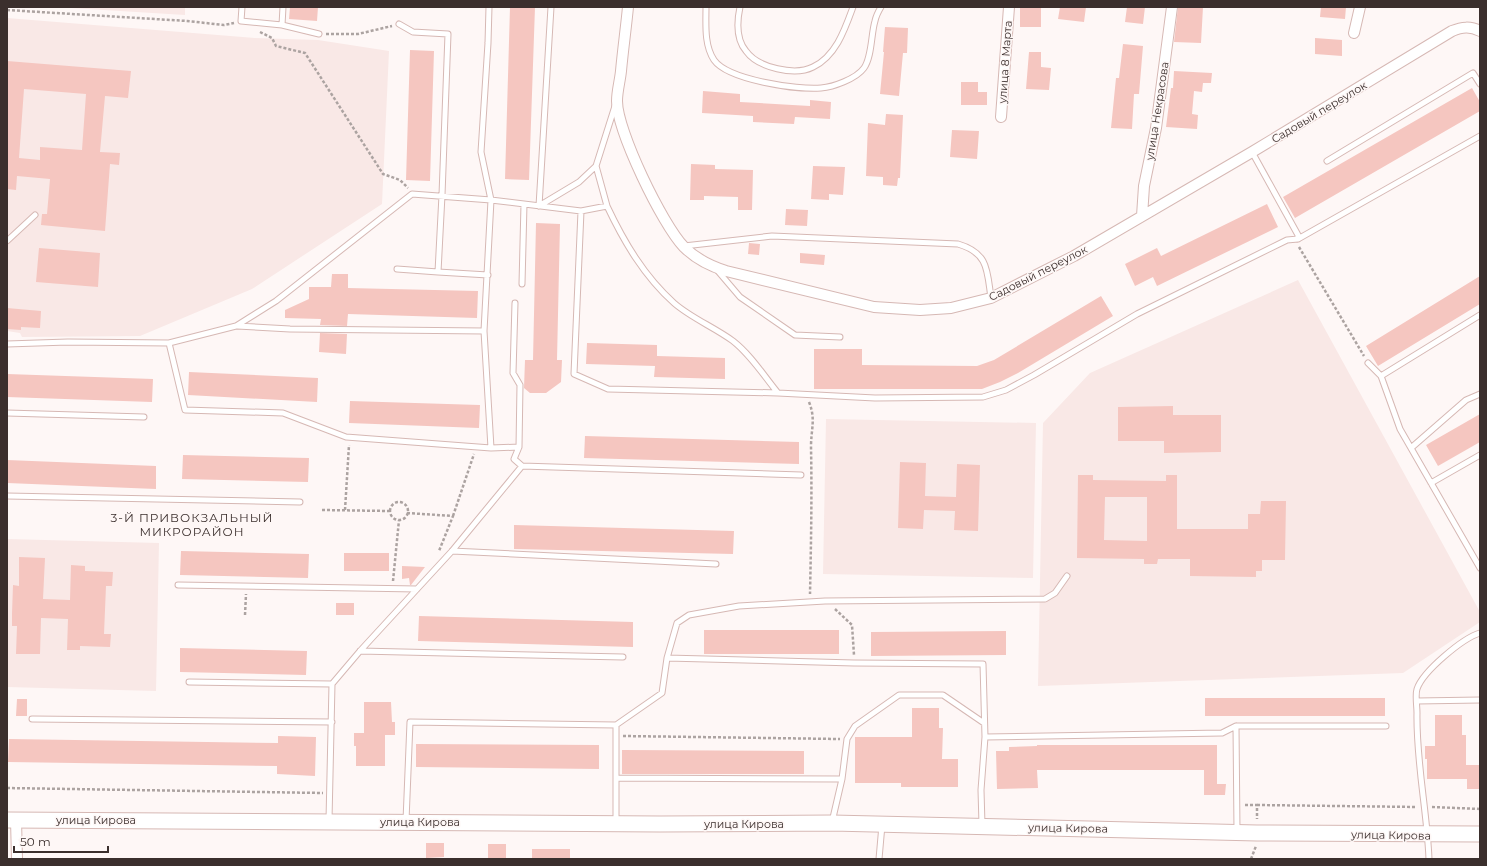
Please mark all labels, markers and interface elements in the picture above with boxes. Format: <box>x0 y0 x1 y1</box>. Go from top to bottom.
street label: улица 8 Марта <box>995 20 1015 105</box>
street label: улица Некрасова <box>1142 61 1172 162</box>
street label: Садовый переулок <box>1269 78 1370 146</box>
street label: Садовый переулок <box>986 242 1090 304</box>
district label: 3-Й ПРИВОКЗАЛЬНЫЙ МИКРОРАЙОН <box>111 510 273 539</box>
street label: улица Кирова <box>55 813 136 827</box>
street label: улица Кирова <box>379 815 460 829</box>
street label: улица Кирова <box>703 817 784 831</box>
street label: улица Кирова <box>1027 820 1108 836</box>
street label: улица Кирова <box>1350 827 1431 843</box>
scale bar <box>14 828 108 854</box>
text: 50 m <box>20 834 51 849</box>

